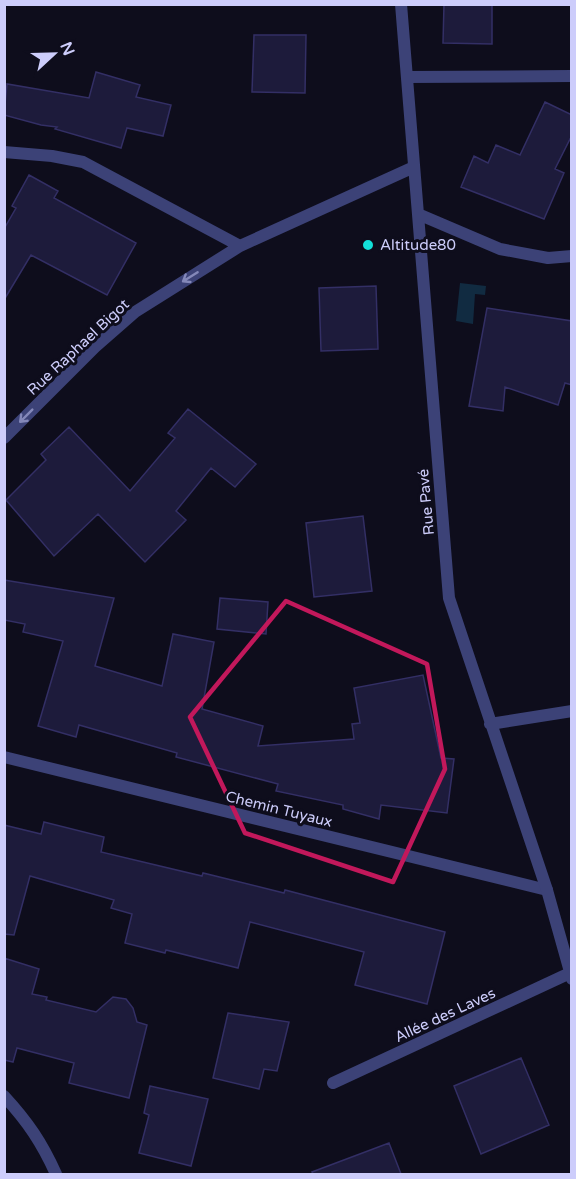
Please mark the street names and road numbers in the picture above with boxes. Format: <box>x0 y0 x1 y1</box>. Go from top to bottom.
street label: Rue Raphael Bigot <box>23 295 133 399</box>
street label: Rue Pavé <box>414 468 438 536</box>
street label: Chemin Tuyaux <box>224 787 334 831</box>
street label: Allée des Laves <box>392 984 498 1046</box>

